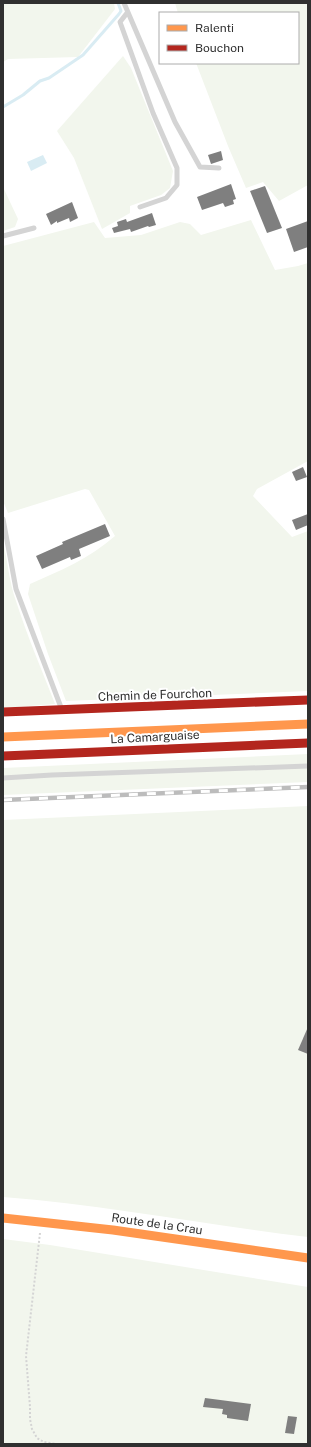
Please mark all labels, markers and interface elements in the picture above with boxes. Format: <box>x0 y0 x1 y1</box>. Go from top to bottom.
legend <box>159 12 299 64</box>
text: Ralenti <box>195 21 234 35</box>
text: Bouchon <box>195 41 244 55</box>
street label: Chemin de Fourchon <box>98 686 212 704</box>
street label: La Camarguaise <box>110 728 200 746</box>
street label: Route de la Crau <box>111 1211 204 1237</box>

